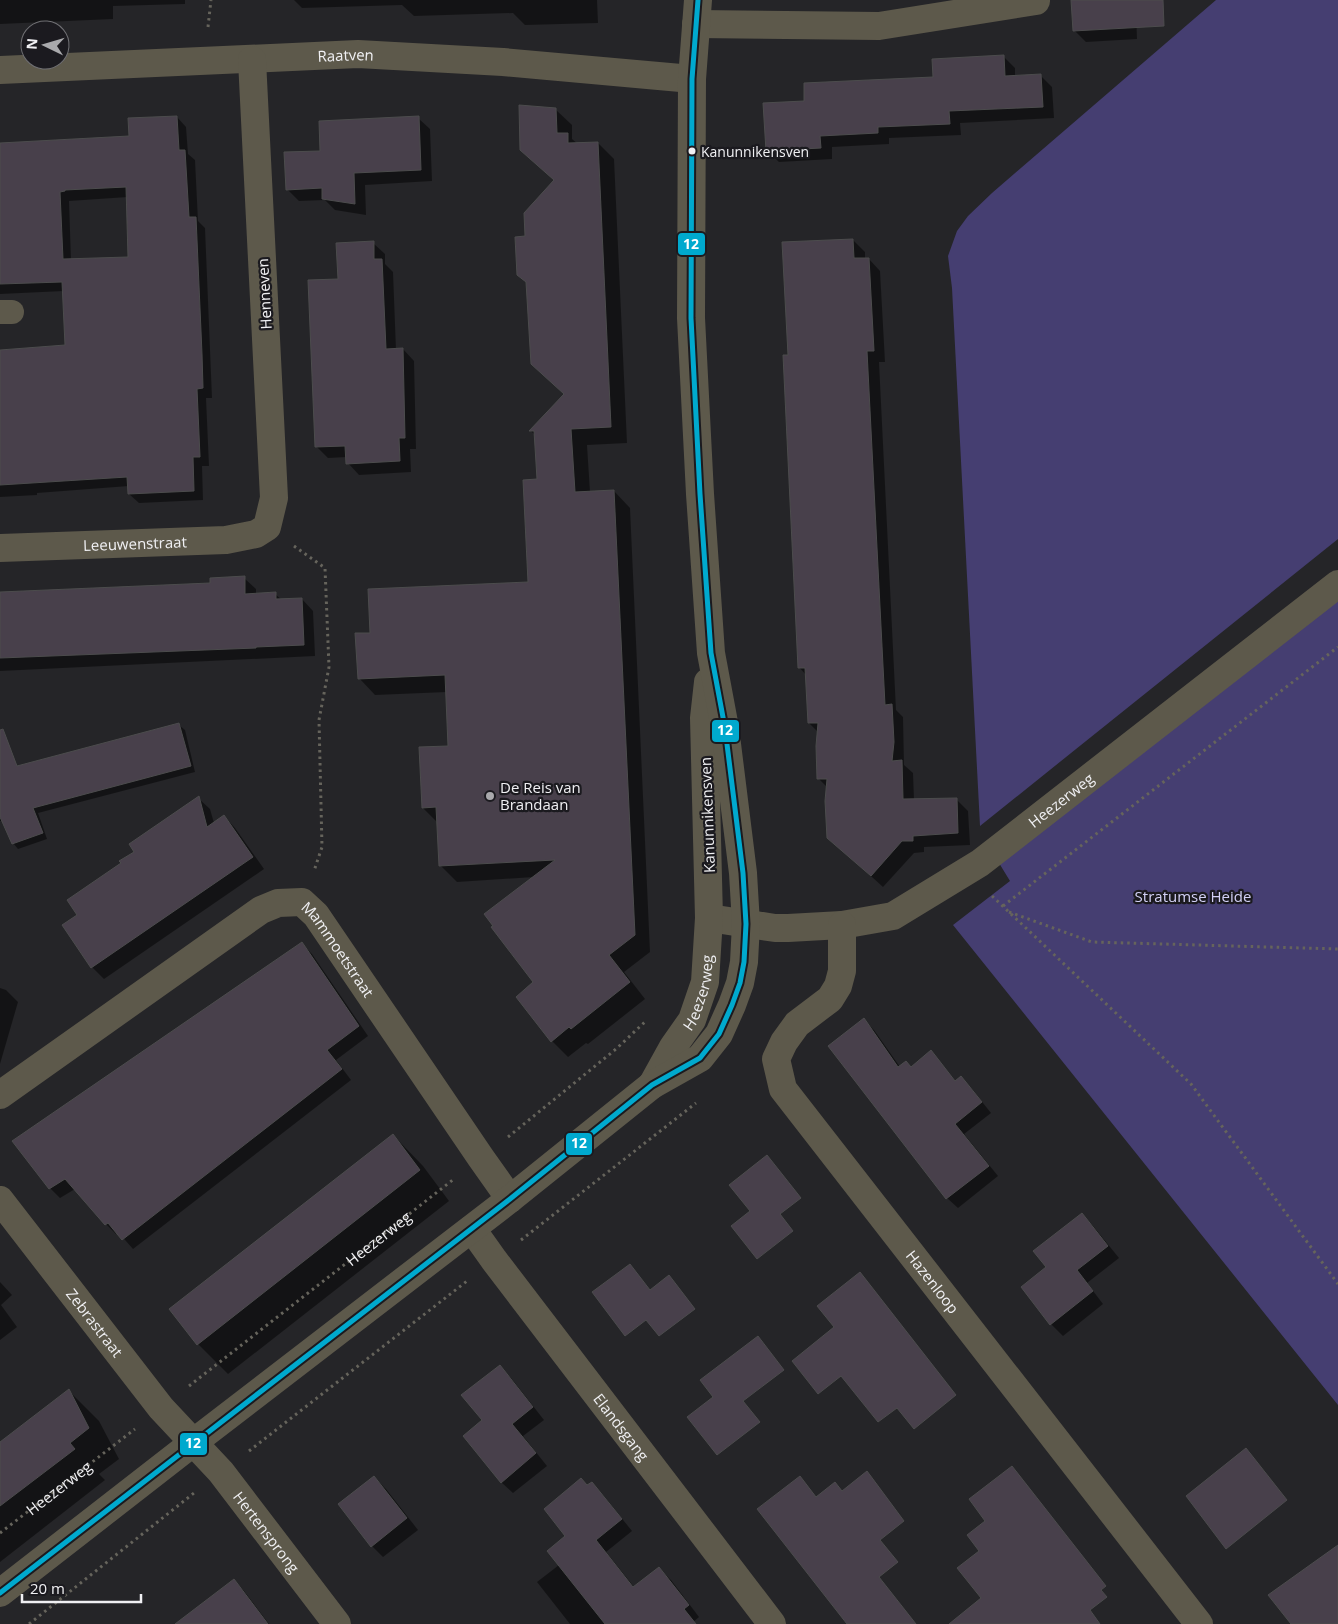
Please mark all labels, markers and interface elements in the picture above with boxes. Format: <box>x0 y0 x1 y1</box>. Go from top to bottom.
north arrow <box>20 20 70 70</box>
text: N <box>22 37 42 50</box>
street label: Raatven <box>317 44 374 66</box>
place label: Kanunnikensven <box>701 142 809 161</box>
marker: Kanunnikensven <box>687 146 697 156</box>
line badge: 12 <box>677 232 706 256</box>
text: 12 <box>683 234 699 253</box>
street label: Henneven <box>252 258 276 330</box>
street label: Leeuwenstraat <box>83 531 187 555</box>
line badge: 12 <box>711 719 740 743</box>
text: 12 <box>717 720 733 739</box>
street label: Kanunnikensven <box>695 757 719 873</box>
street label: Heezerweg <box>1024 768 1098 832</box>
place label: De Reis van Brandaan <box>500 777 581 814</box>
marker: De Reis van Brandaan <box>484 790 496 802</box>
park label: Stratumse Heide <box>1135 886 1251 906</box>
street label: Mammoetstraat <box>297 897 379 1001</box>
street label: Heezerweg <box>678 954 717 1034</box>
line badge: 12 <box>565 1132 593 1156</box>
text: 12 <box>571 1133 587 1152</box>
street label: Heezerweg <box>341 1206 415 1270</box>
street label: Hazenloop <box>902 1246 964 1317</box>
street label: Zebrastraat <box>62 1284 128 1361</box>
street label: Elandsgang <box>589 1389 654 1465</box>
line badge: 12 <box>179 1432 208 1456</box>
text: 12 <box>185 1433 201 1452</box>
street label: Heezerweg <box>22 1456 96 1519</box>
street label: Hertensprong <box>229 1487 304 1577</box>
scale bar <box>22 1572 141 1604</box>
text: 20 m <box>30 1578 65 1598</box>

